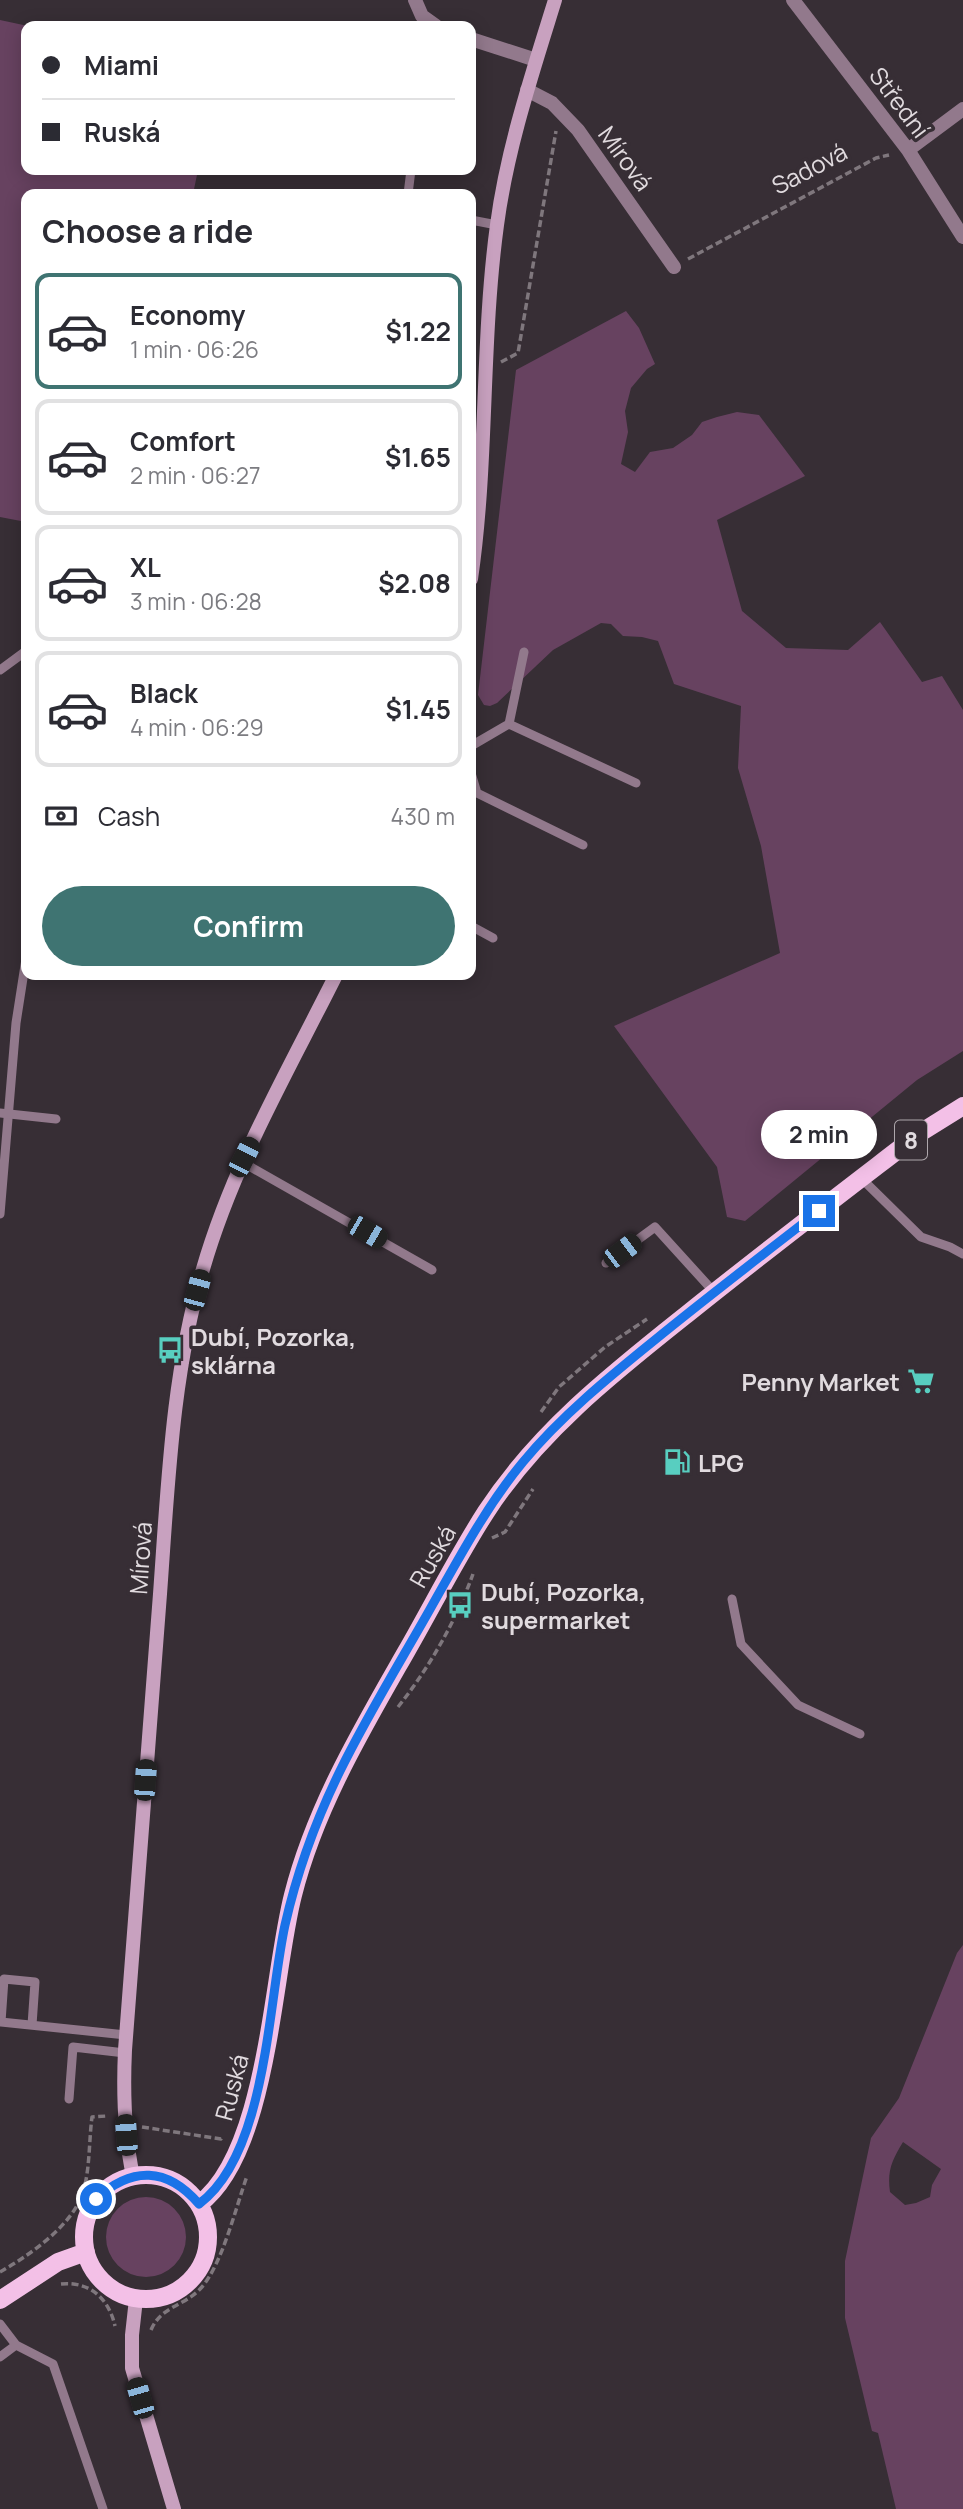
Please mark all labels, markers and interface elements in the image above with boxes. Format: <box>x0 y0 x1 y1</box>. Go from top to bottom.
text: Miami <box>84 47 159 83</box>
street label: Střední <box>862 60 938 145</box>
text: Ruská <box>84 114 160 150</box>
street label: Mírová <box>591 119 661 197</box>
street label: Sadová <box>766 134 852 202</box>
text: Choose a ride <box>42 209 253 253</box>
text: Economy <box>130 297 245 333</box>
icon: car <box>46 300 109 363</box>
text: $1.22 <box>385 313 451 349</box>
text: 1 min · 06:26 <box>130 333 259 365</box>
text: Comfort <box>130 423 236 459</box>
icon: car <box>46 426 109 489</box>
text: $1.65 <box>385 439 451 475</box>
text: 2 min · 06:27 <box>130 459 261 491</box>
text: XL <box>130 549 161 585</box>
icon: car <box>46 552 109 615</box>
text: $2.08 <box>378 565 451 601</box>
text: 3 min · 06:28 <box>130 585 262 617</box>
text: Black <box>130 675 198 711</box>
icon: car <box>46 678 109 741</box>
text: $1.45 <box>385 691 451 727</box>
text: 4 min · 06:29 <box>130 711 264 743</box>
icon: cash <box>42 797 80 835</box>
text: Cash <box>98 798 160 834</box>
text: 430 m <box>391 800 455 832</box>
button: Confirm <box>42 886 455 966</box>
callout: 2 min <box>761 1110 877 1158</box>
text: 2 min <box>789 1118 849 1150</box>
road number: 8 <box>895 1120 927 1160</box>
car <box>226 1134 263 1180</box>
route end <box>803 1195 835 1227</box>
car <box>344 1212 391 1252</box>
car <box>599 1230 646 1272</box>
car <box>182 1267 213 1313</box>
place label: Dubí, Pozorka, sklárna <box>191 1320 356 1381</box>
bus stop icon: Dubí, Pozorka, sklárna <box>155 1335 185 1365</box>
place label: Penny Market <box>742 1365 900 1398</box>
supermarket icon: Penny Market <box>906 1366 936 1396</box>
place label: LPG <box>698 1446 744 1479</box>
fuel station icon: LPG <box>662 1447 692 1477</box>
street label: Ruská <box>401 1519 463 1593</box>
street label: Mírová <box>121 1521 159 1595</box>
place label: Dubí, Pozorka, supermarket <box>481 1575 646 1636</box>
bus stop icon: Dubí, Pozorka, supermarket <box>445 1590 475 1620</box>
car <box>134 1758 157 1802</box>
street label: Ruská <box>206 2050 256 2124</box>
car <box>115 2113 138 2157</box>
route start <box>80 2183 112 2215</box>
car <box>125 2375 156 2421</box>

